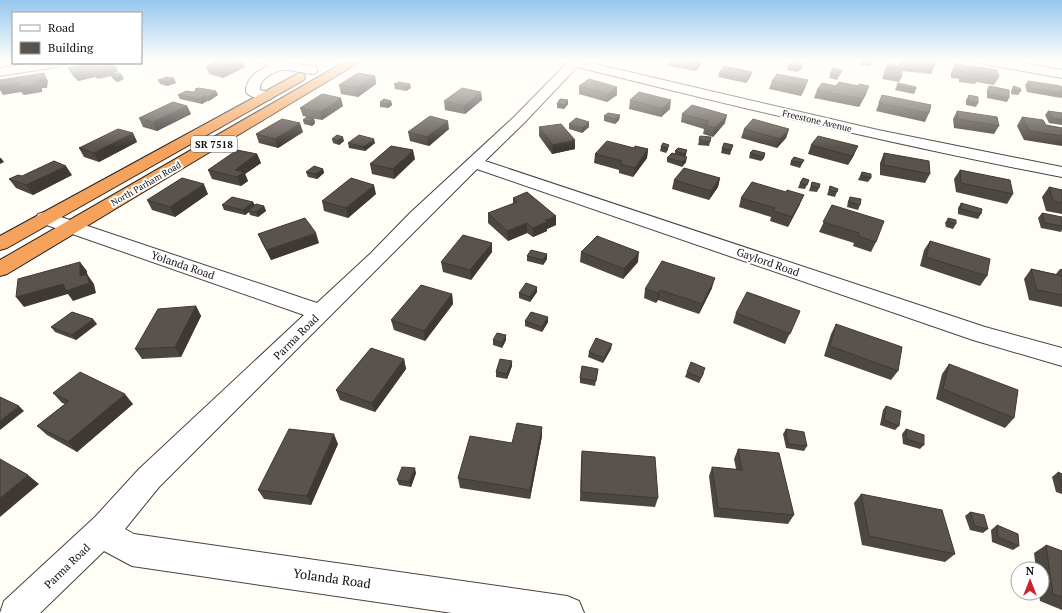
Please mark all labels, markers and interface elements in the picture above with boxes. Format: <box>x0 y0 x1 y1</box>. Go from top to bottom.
legend <box>12 12 142 64</box>
text: Road <box>48 20 75 35</box>
text: Building <box>48 40 94 55</box>
street label: Freestone Avenue <box>781 107 853 135</box>
road number: SR 7518 <box>191 136 237 152</box>
street label: North Parham Road <box>109 159 183 209</box>
street label: Gaylord Road <box>735 245 801 279</box>
street label: Yolanda Road <box>149 248 217 282</box>
street label: Parma Road <box>270 311 322 363</box>
street label: Parma Road <box>41 541 93 591</box>
north arrow <box>1010 561 1050 601</box>
street label: Yolanda Road <box>292 564 372 592</box>
text: N <box>1026 564 1035 578</box>

